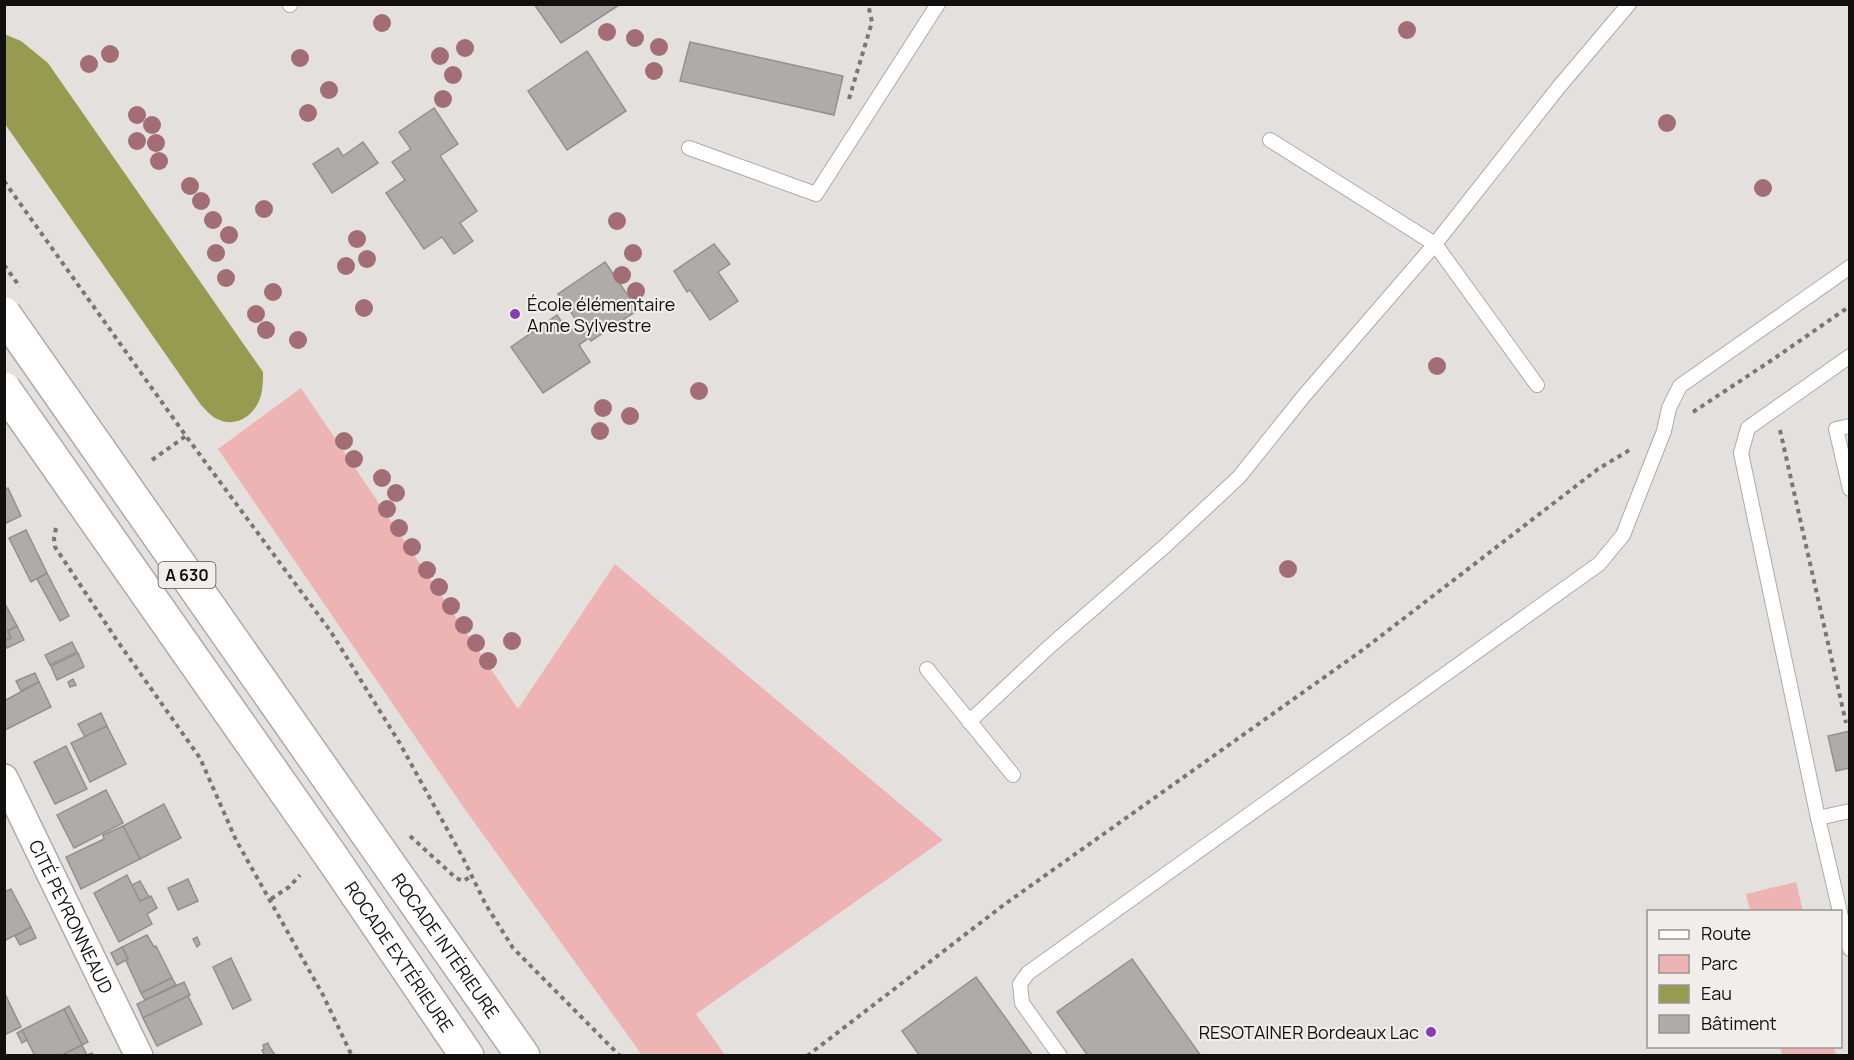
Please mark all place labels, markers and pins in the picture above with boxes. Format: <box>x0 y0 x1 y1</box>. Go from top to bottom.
place label: École élémentaire Anne Sylvestre <box>527 292 675 337</box>
marker: École élémentaire Anne Sylvestre <box>508 307 522 321</box>
place label: RESOTAINER Bordeaux Lac <box>1199 1020 1419 1044</box>
marker: RESOTAINER Bordeaux Lac <box>1424 1025 1438 1039</box>

